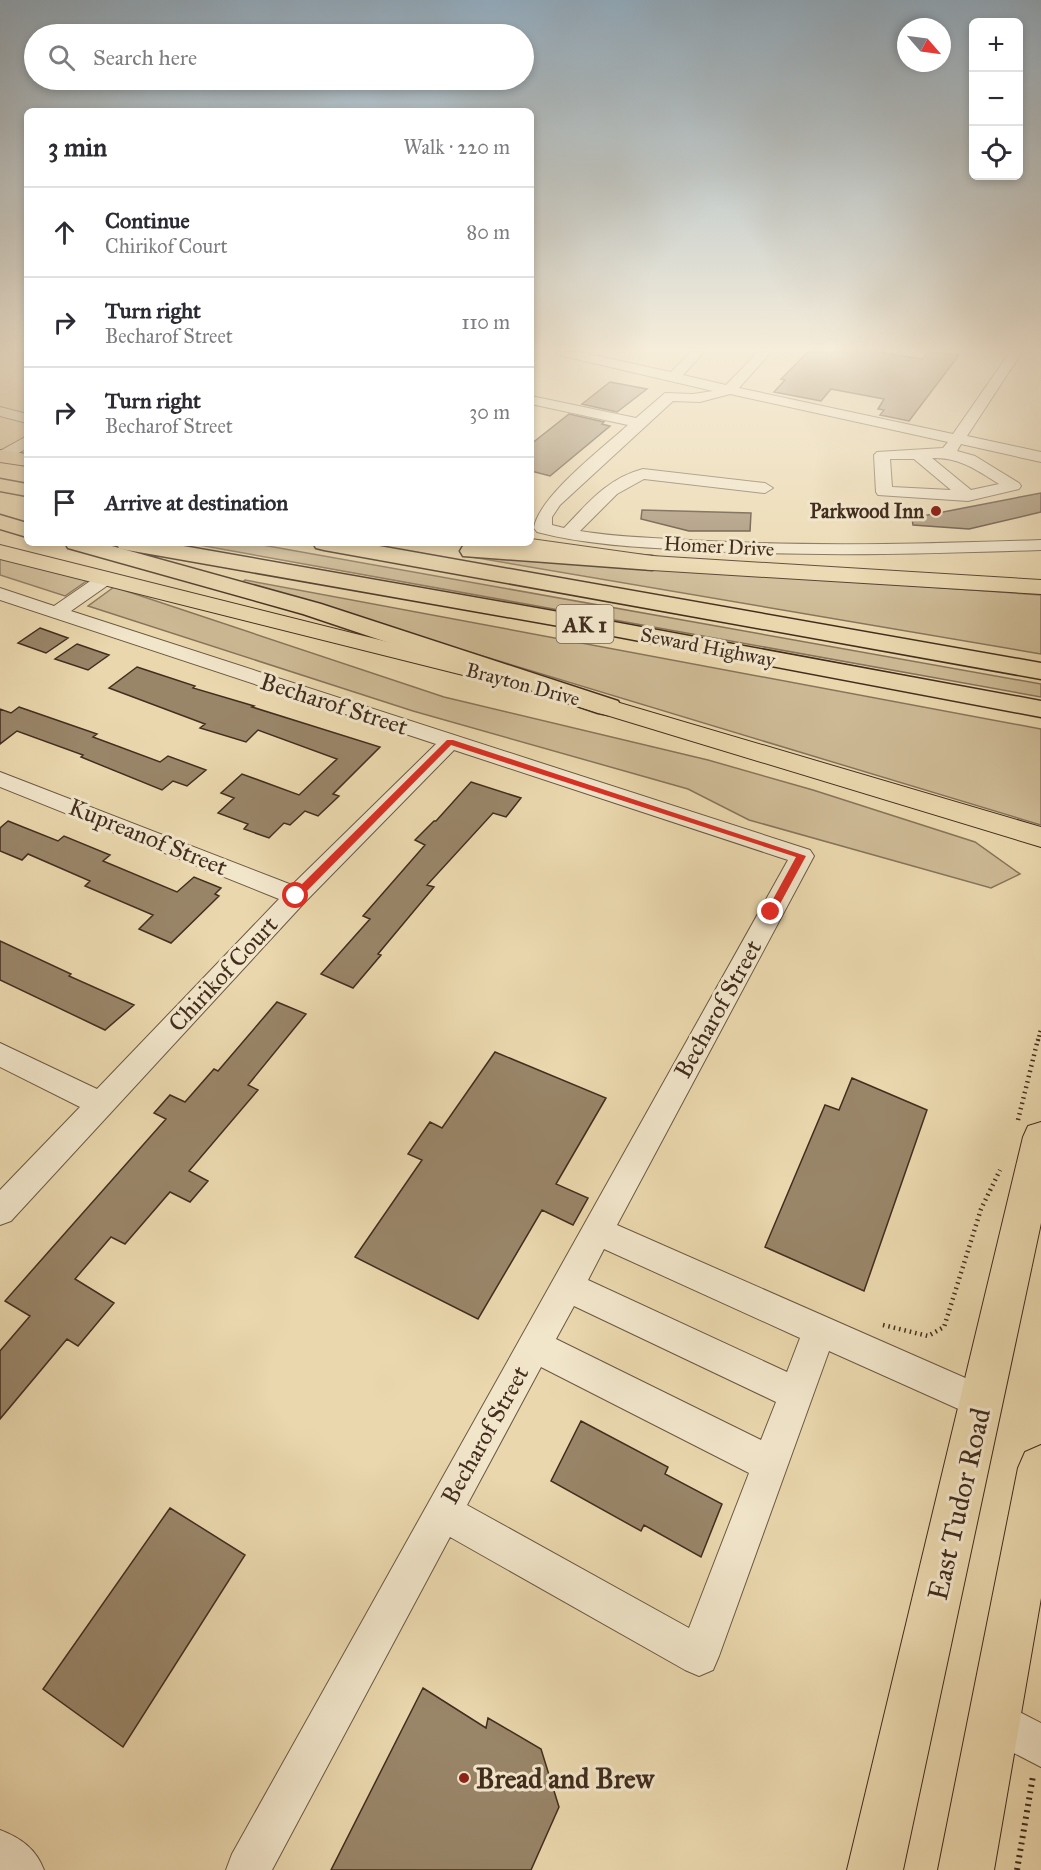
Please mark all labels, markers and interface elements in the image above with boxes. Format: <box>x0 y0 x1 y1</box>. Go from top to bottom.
north arrow <box>897 18 951 72</box>
map controls <box>969 18 1023 180</box>
button: + <box>969 18 1023 72</box>
search box <box>24 24 534 90</box>
icon: search <box>45 41 78 74</box>
text: Search here <box>93 44 197 71</box>
button: − <box>969 72 1023 126</box>
button: locate <box>969 126 1023 180</box>
text: 3 min <box>48 131 107 163</box>
text: Walk · 220 m <box>403 135 510 159</box>
text: Continue <box>105 207 190 234</box>
icon: ahead <box>48 216 81 249</box>
text: 80 m <box>467 220 510 244</box>
text: Chirikof Court <box>105 234 228 258</box>
text: Turn right <box>105 297 201 324</box>
icon: right <box>48 306 81 339</box>
text: 110 m <box>462 310 510 334</box>
text: Becharof Street <box>105 324 233 348</box>
text: Turn right <box>105 387 201 414</box>
icon: right <box>48 396 81 429</box>
text: 30 m <box>469 400 510 424</box>
text: Becharof Street <box>105 414 233 438</box>
icon: arrive <box>48 486 81 519</box>
text: Arrive at destination <box>105 489 288 516</box>
place label: Parkwood Inn <box>810 499 924 523</box>
marker: Parkwood Inn <box>929 504 943 518</box>
street label: Homer Drive <box>663 531 775 561</box>
road number: AK 1 <box>556 605 614 643</box>
street label: Seward Highway <box>638 622 778 673</box>
street label: Brayton Drive <box>463 657 583 711</box>
street label: Becharof Street <box>256 666 412 742</box>
street label: Kupreanof Street <box>64 792 232 883</box>
route start <box>282 882 308 908</box>
route end <box>757 898 783 924</box>
street label: Chirikof Court <box>162 910 284 1038</box>
street label: Becharof Street <box>668 934 769 1083</box>
street label: Becharof Street <box>435 1360 536 1509</box>
street label: East Tudor Road <box>920 1404 998 1604</box>
place label: Bread and Brew <box>476 1761 656 1796</box>
marker: Bread and Brew <box>457 1771 471 1785</box>

